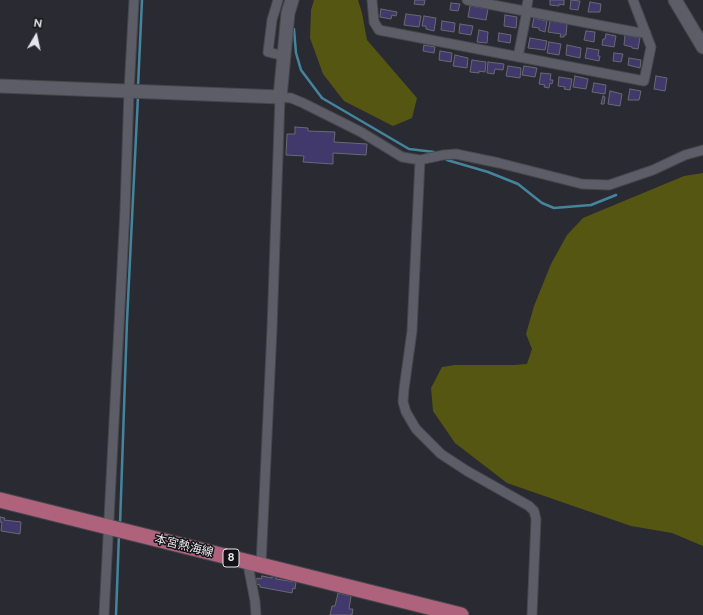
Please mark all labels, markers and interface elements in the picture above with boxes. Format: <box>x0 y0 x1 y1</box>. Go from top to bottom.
north arrow <box>16 16 56 56</box>
text: N <box>33 17 43 31</box>
street label: 本宮熱海線 <box>153 532 215 560</box>
road number: 8 <box>223 549 239 567</box>

